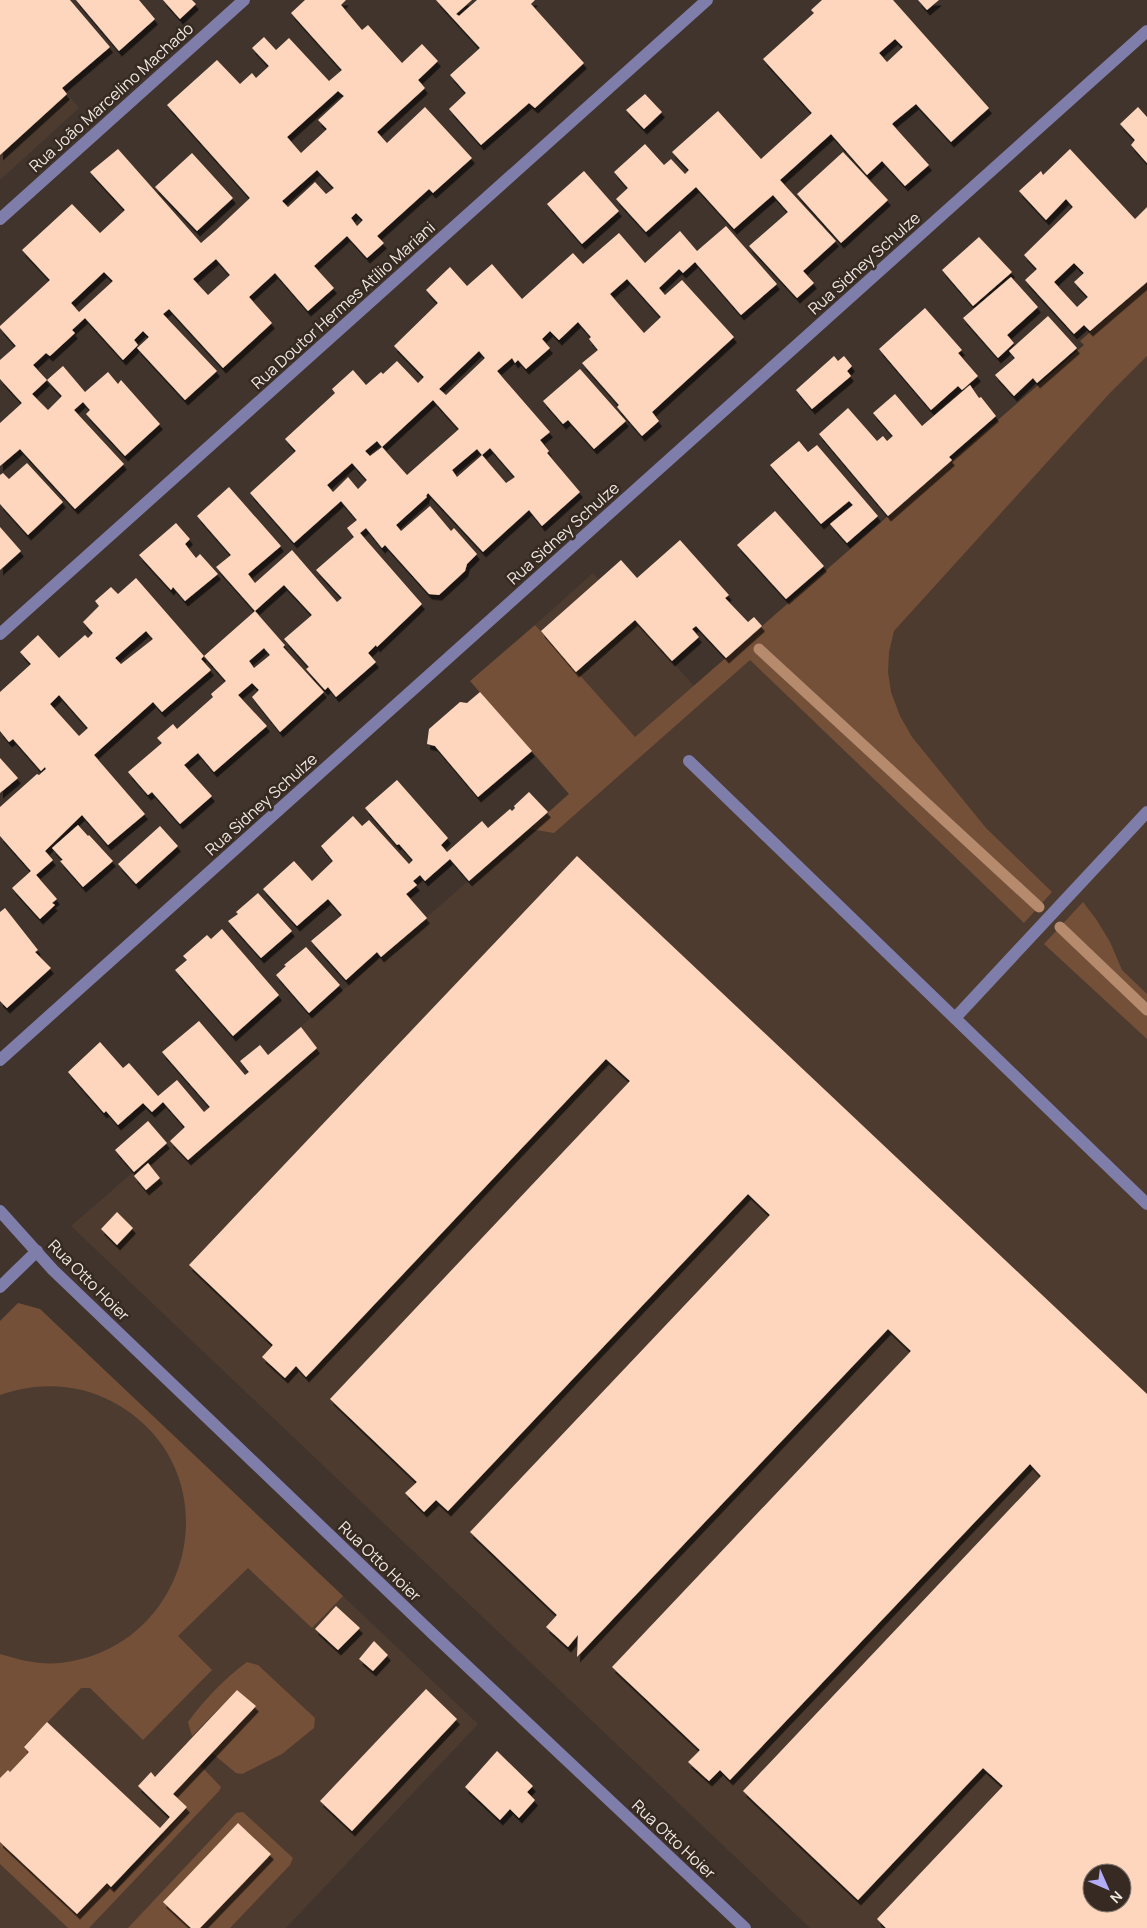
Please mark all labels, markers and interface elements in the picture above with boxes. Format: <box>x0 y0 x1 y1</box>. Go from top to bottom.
street label: Rua João Marcelino Machado <box>24 17 198 177</box>
street label: Rua Sidney Schulze <box>803 207 925 319</box>
street label: Rua Doutor Hermes Atílio Mariani <box>246 216 440 394</box>
street label: Rua Sidney Schulze <box>502 477 624 589</box>
street label: Rua Sidney Schulze <box>200 748 322 860</box>
street label: Rua Otto Hoier <box>43 1234 135 1326</box>
street label: Rua Otto Hoier <box>334 1516 426 1606</box>
street label: Rua Otto Hoier <box>627 1794 721 1884</box>
north arrow <box>1082 1863 1132 1913</box>
text: N <box>1106 1887 1127 1908</box>

